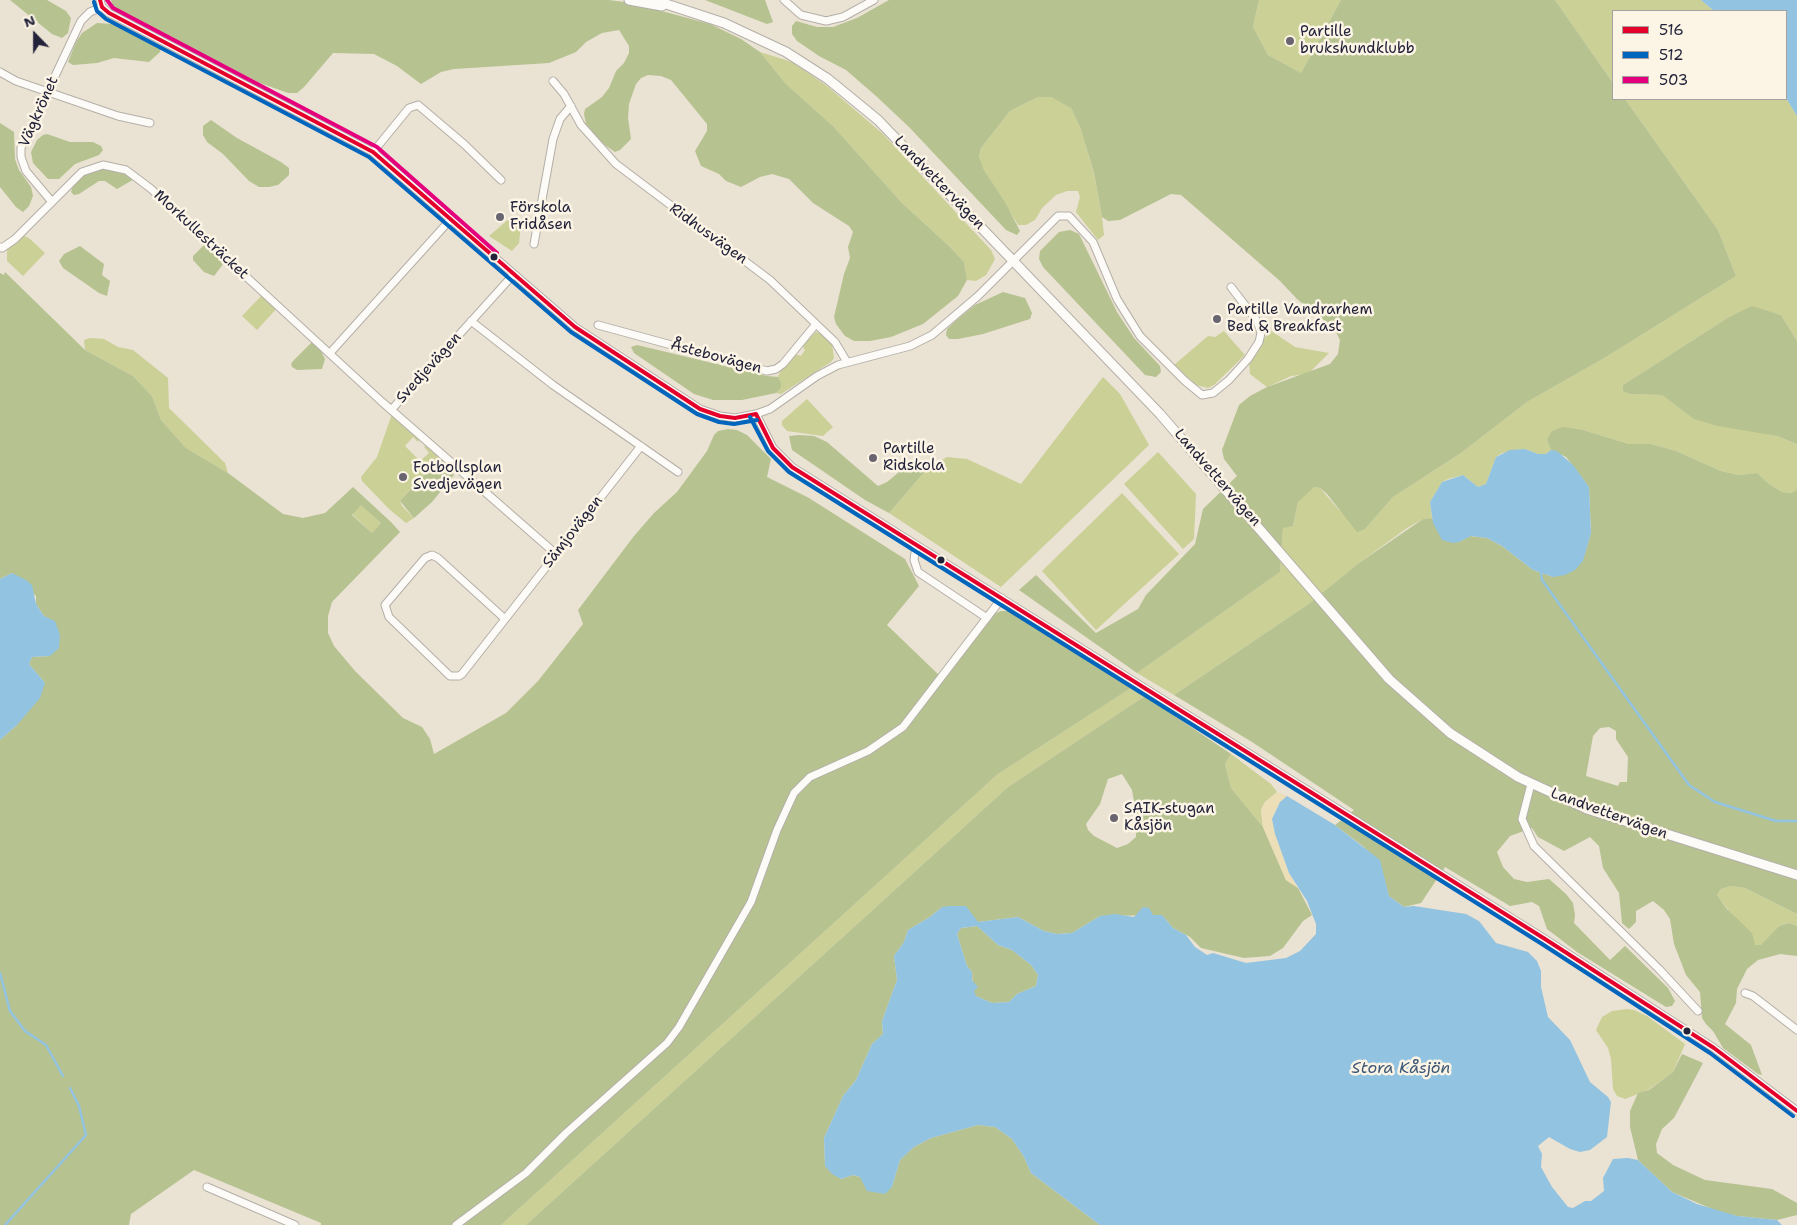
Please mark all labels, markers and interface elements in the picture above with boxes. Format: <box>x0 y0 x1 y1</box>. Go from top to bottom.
north arrow <box>10 10 60 60</box>
legend <box>1612 10 1787 100</box>
text: N <box>21 11 38 32</box>
text: 516 <box>1659 20 1684 40</box>
place label: Partille brukshundklubb <box>1300 23 1415 58</box>
marker: Partille brukshundklubb <box>1284 35 1296 47</box>
text: 512 <box>1659 45 1684 65</box>
text: 503 <box>1659 70 1688 90</box>
street label: Vägkrönet <box>15 74 63 150</box>
street label: Landvettervägen <box>890 132 988 234</box>
street label: Morkullesträcket <box>150 186 252 284</box>
place label: Förskola Fridåsen <box>510 199 572 234</box>
street label: Ridhusvägen <box>666 200 750 268</box>
marker: Förskola Fridåsen <box>494 211 506 223</box>
unlabelled marker <box>489 252 499 262</box>
place label: Partille Vandrarhem Bed & Breakfast <box>1227 301 1372 336</box>
marker: Partille Vandrarhem Bed & Breakfast <box>1211 313 1223 325</box>
street label: Svedjevägen <box>393 329 465 407</box>
street label: Åstebovägen <box>668 336 764 378</box>
street label: Landvettervägen <box>1170 426 1264 530</box>
place label: Partille Ridskola <box>883 440 945 475</box>
marker: Partille Ridskola <box>867 452 879 464</box>
place label: Fotbollsplan Svedjevägen <box>413 459 502 494</box>
marker: Fotbollsplan Svedjevägen <box>397 471 409 483</box>
street label: Sämjovägen <box>539 492 607 572</box>
unlabelled marker <box>936 555 946 565</box>
street label: Landvettervägen <box>1548 784 1670 844</box>
place label: SAIK-stugan Kåsjön <box>1124 800 1214 835</box>
marker: SAIK-stugan Kåsjön <box>1108 812 1120 824</box>
unlabelled marker <box>1682 1026 1692 1036</box>
water label: Stora Kåsjön <box>1352 1059 1450 1079</box>

